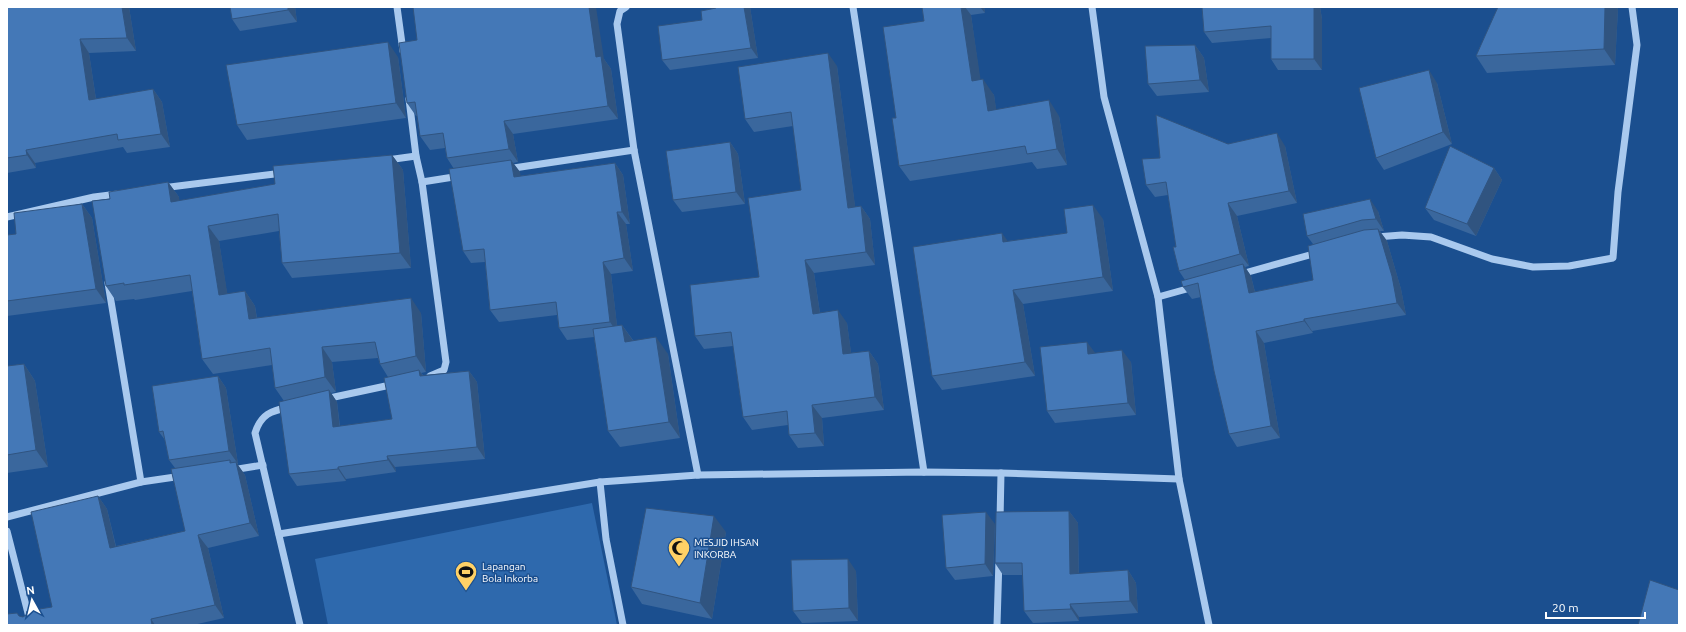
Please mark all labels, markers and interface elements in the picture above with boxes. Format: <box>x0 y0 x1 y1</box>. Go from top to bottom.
mosque icon: MESJID IHSAN INKORBA <box>666 535 692 568</box>
place label: MESJID IHSAN INKORBA <box>694 537 759 560</box>
sports icon: Lapangan Bola Inkorba <box>453 559 479 592</box>
place label: Lapangan Bola Inkorba <box>482 561 538 584</box>
north arrow <box>12 580 52 620</box>
text: N <box>26 584 36 597</box>
scale bar <box>1546 594 1645 620</box>
text: 20 m <box>1552 601 1579 614</box>

